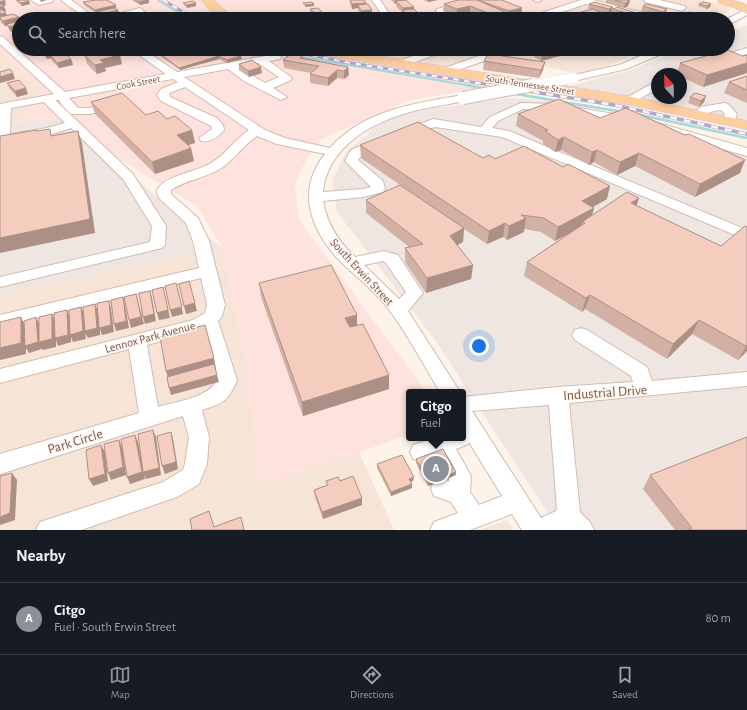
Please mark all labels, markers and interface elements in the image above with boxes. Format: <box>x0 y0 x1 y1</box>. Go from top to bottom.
search box <box>12 12 735 56</box>
icon: search <box>26 23 48 45</box>
text: Search here <box>58 26 126 41</box>
north arrow <box>651 68 687 104</box>
street label: South Tennessee Street <box>485 73 576 97</box>
street label: Cook Street <box>115 74 162 92</box>
street label: South Erwin Street <box>328 236 396 308</box>
street label: Lennox Park Avenue <box>103 319 197 355</box>
your location <box>469 336 489 356</box>
street label: Industrial Drive <box>563 383 648 403</box>
popup <box>406 389 466 441</box>
text: Citgo <box>420 399 452 414</box>
text: Fuel <box>420 417 441 430</box>
street label: Park Circle <box>46 427 105 457</box>
pin: A <box>423 454 449 484</box>
text: Nearby <box>16 547 66 564</box>
text: Citgo <box>54 603 85 618</box>
text: A <box>25 612 33 625</box>
text: 80 m <box>705 612 731 625</box>
text: Fuel · South Erwin Street <box>54 621 176 634</box>
tab: Map <box>109 664 131 701</box>
tab: Directions <box>350 664 394 701</box>
tab: Saved <box>612 664 638 701</box>

